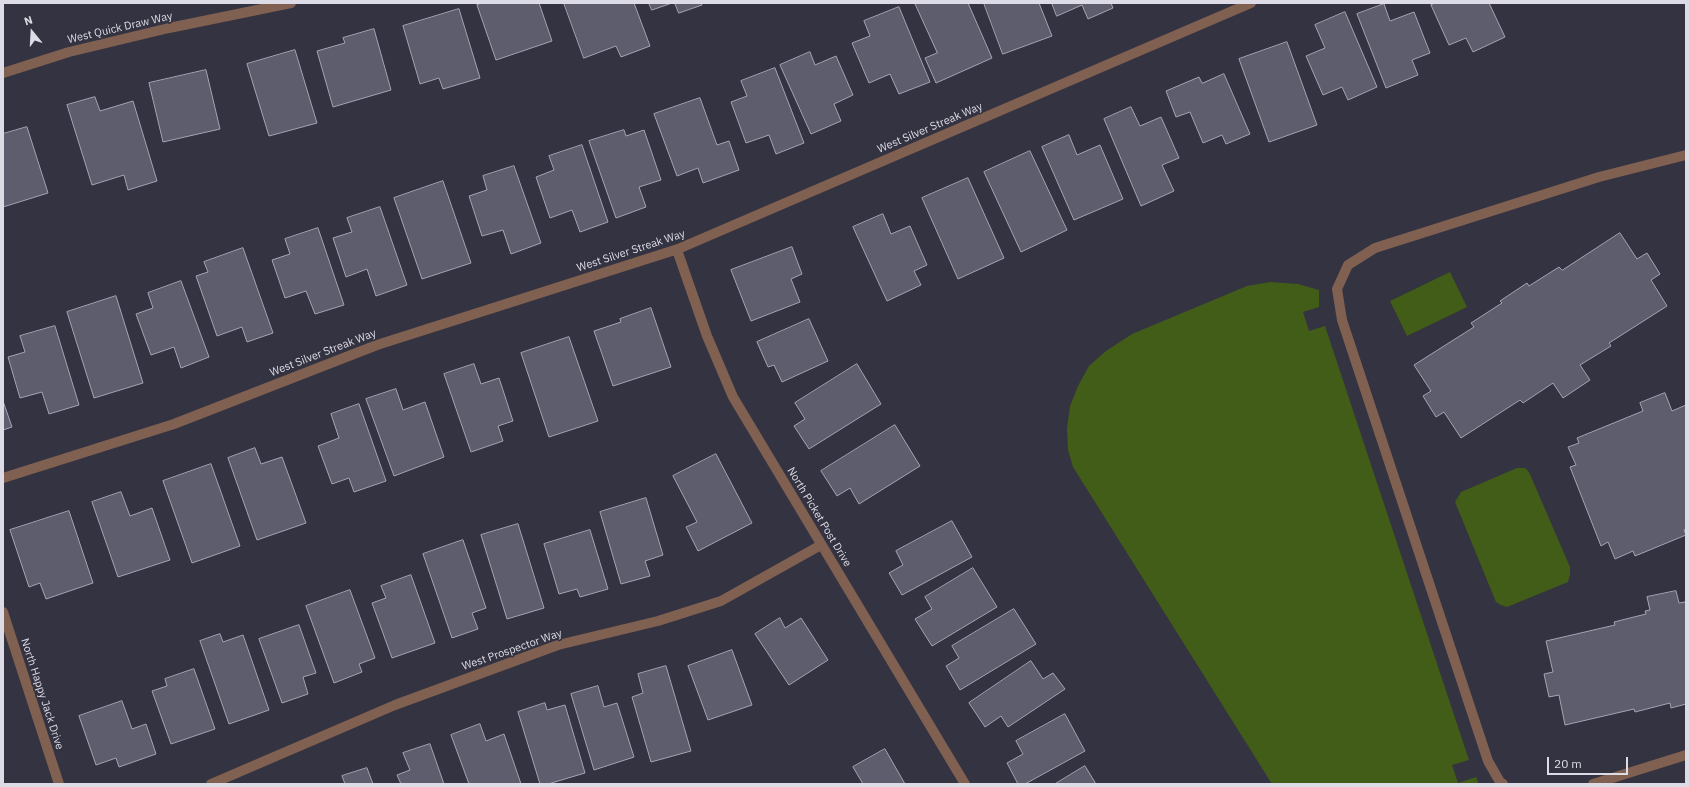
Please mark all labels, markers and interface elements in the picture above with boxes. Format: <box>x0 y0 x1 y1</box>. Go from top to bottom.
street label: West Quick Draw Way <box>66 9 174 47</box>
north arrow <box>12 12 52 52</box>
text: N <box>22 13 34 28</box>
street label: West Silver Streak Way <box>875 100 985 156</box>
street label: West Silver Streak Way <box>575 227 687 275</box>
street label: West Silver Streak Way <box>268 327 378 379</box>
street label: North Picket Post Drive <box>784 465 854 569</box>
street label: West Prospector Way <box>460 627 564 673</box>
street label: North Happy Jack Drive <box>18 637 66 751</box>
scale bar <box>1549 749 1630 775</box>
text: 20 m <box>1554 756 1582 771</box>

